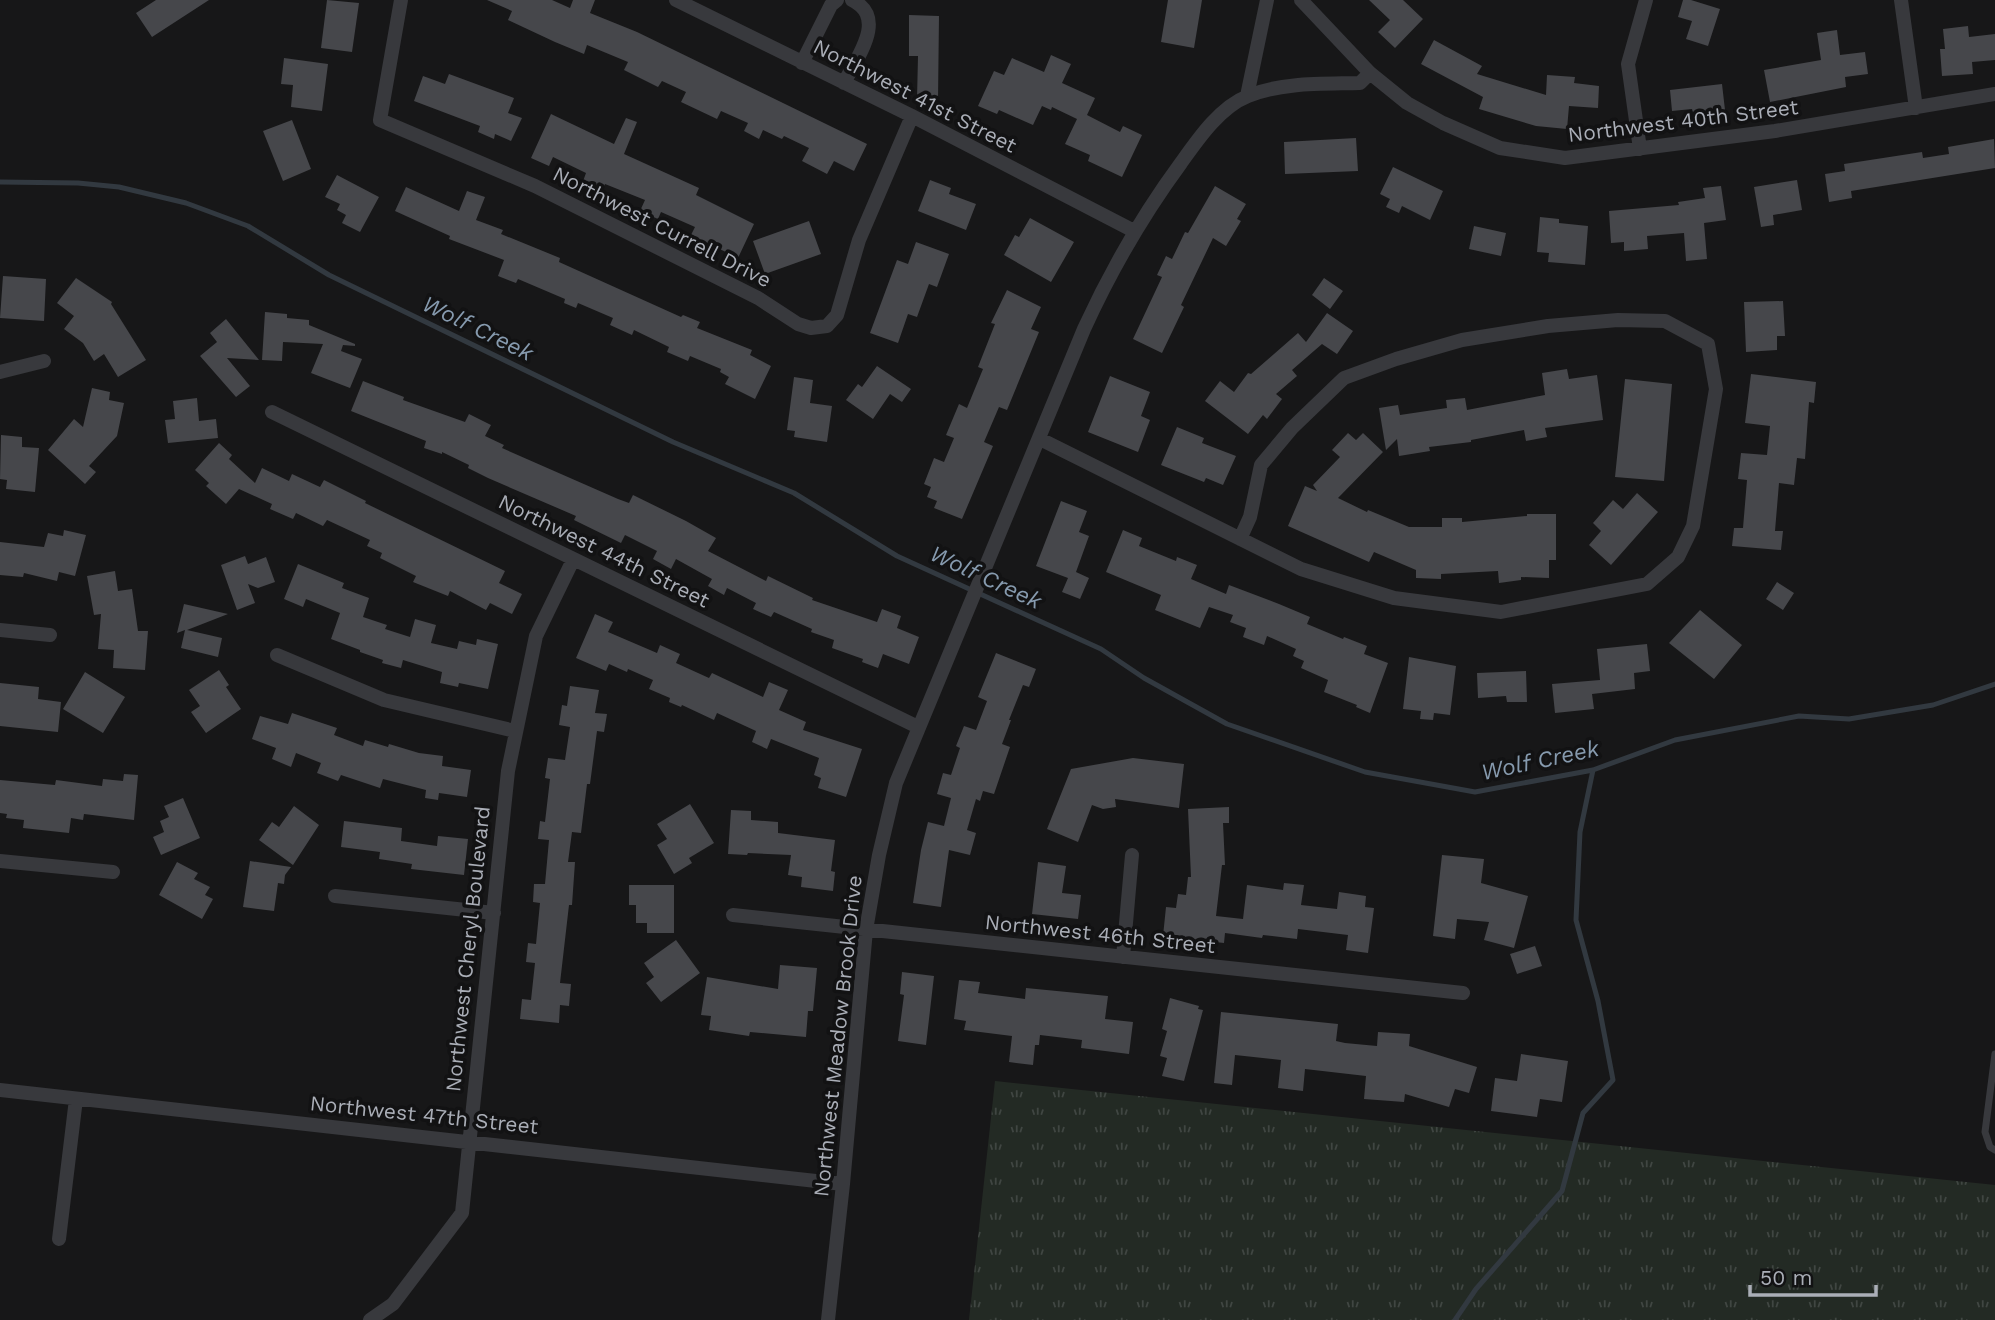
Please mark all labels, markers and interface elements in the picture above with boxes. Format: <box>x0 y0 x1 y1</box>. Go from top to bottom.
street label: Northwest 41st Street <box>809 33 1021 158</box>
street label: Northwest 40th Street <box>1566 94 1800 147</box>
street label: Northwest Currell Drive <box>549 161 776 293</box>
water label: Wolf Creek <box>418 290 539 368</box>
street label: Northwest 44th Street <box>495 489 714 613</box>
water label: Wolf Creek <box>926 540 1047 616</box>
water label: Wolf Creek <box>1479 735 1603 786</box>
street label: Northwest Cheryl Boulevard <box>440 805 495 1093</box>
street label: Northwest Meadow Brook Drive <box>808 874 867 1198</box>
street label: Northwest 46th Street <box>984 909 1217 958</box>
street label: Northwest 47th Street <box>309 1090 540 1139</box>
scale bar <box>1750 1254 1876 1298</box>
text: 50 m <box>1760 1265 1812 1290</box>

